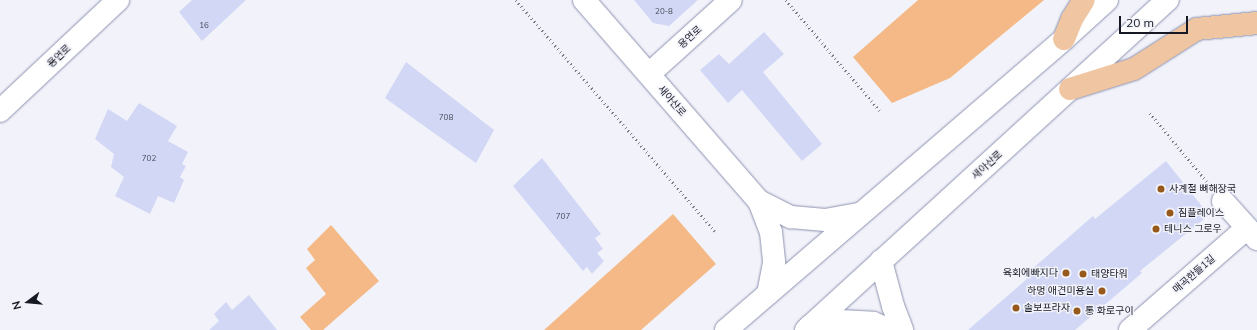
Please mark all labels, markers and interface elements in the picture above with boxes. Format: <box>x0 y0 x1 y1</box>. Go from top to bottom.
house number: 20-8 <box>655 7 673 17</box>
scale bar <box>1121 8 1190 34</box>
text: 20 m <box>1126 15 1154 30</box>
house number: 16 <box>199 21 209 31</box>
street label: 용연로 <box>676 23 704 51</box>
street label: 용연로 <box>45 42 73 70</box>
street label: 새아산로 <box>655 83 689 119</box>
house number: 708 <box>439 113 453 123</box>
street label: 새아산로 <box>969 148 1005 182</box>
house number: 702 <box>142 154 156 164</box>
place label: 사계절 뼈해장국 <box>1169 183 1236 195</box>
marker: 사계절 뼈해장국 <box>1156 184 1166 194</box>
place label: 짐플레이스 <box>1178 207 1224 219</box>
marker: 짐플레이스 <box>1165 208 1175 218</box>
house number: 707 <box>556 212 570 222</box>
place label: 테니스 그로우 <box>1164 223 1222 235</box>
marker: 테니스 그로우 <box>1151 224 1161 234</box>
street label: 매곡한들1길 <box>1170 252 1218 296</box>
place label: 육회에빠지다 <box>1003 267 1058 279</box>
marker: 육회에빠지다 <box>1061 268 1071 278</box>
place label: 태양타워 <box>1091 268 1128 280</box>
marker: 태양타워 <box>1078 269 1088 279</box>
north arrow <box>8 282 48 322</box>
place label: 하멍 애견미용실 <box>1027 285 1094 297</box>
marker: 하멍 애견미용실 <box>1097 286 1107 296</box>
text: N <box>9 299 24 311</box>
place label: 솔보프라자 <box>1024 302 1070 314</box>
marker: 솔보프라자 <box>1011 303 1021 313</box>
place label: 통 화로구이 <box>1085 305 1134 317</box>
marker: 통 화로구이 <box>1072 306 1082 316</box>

